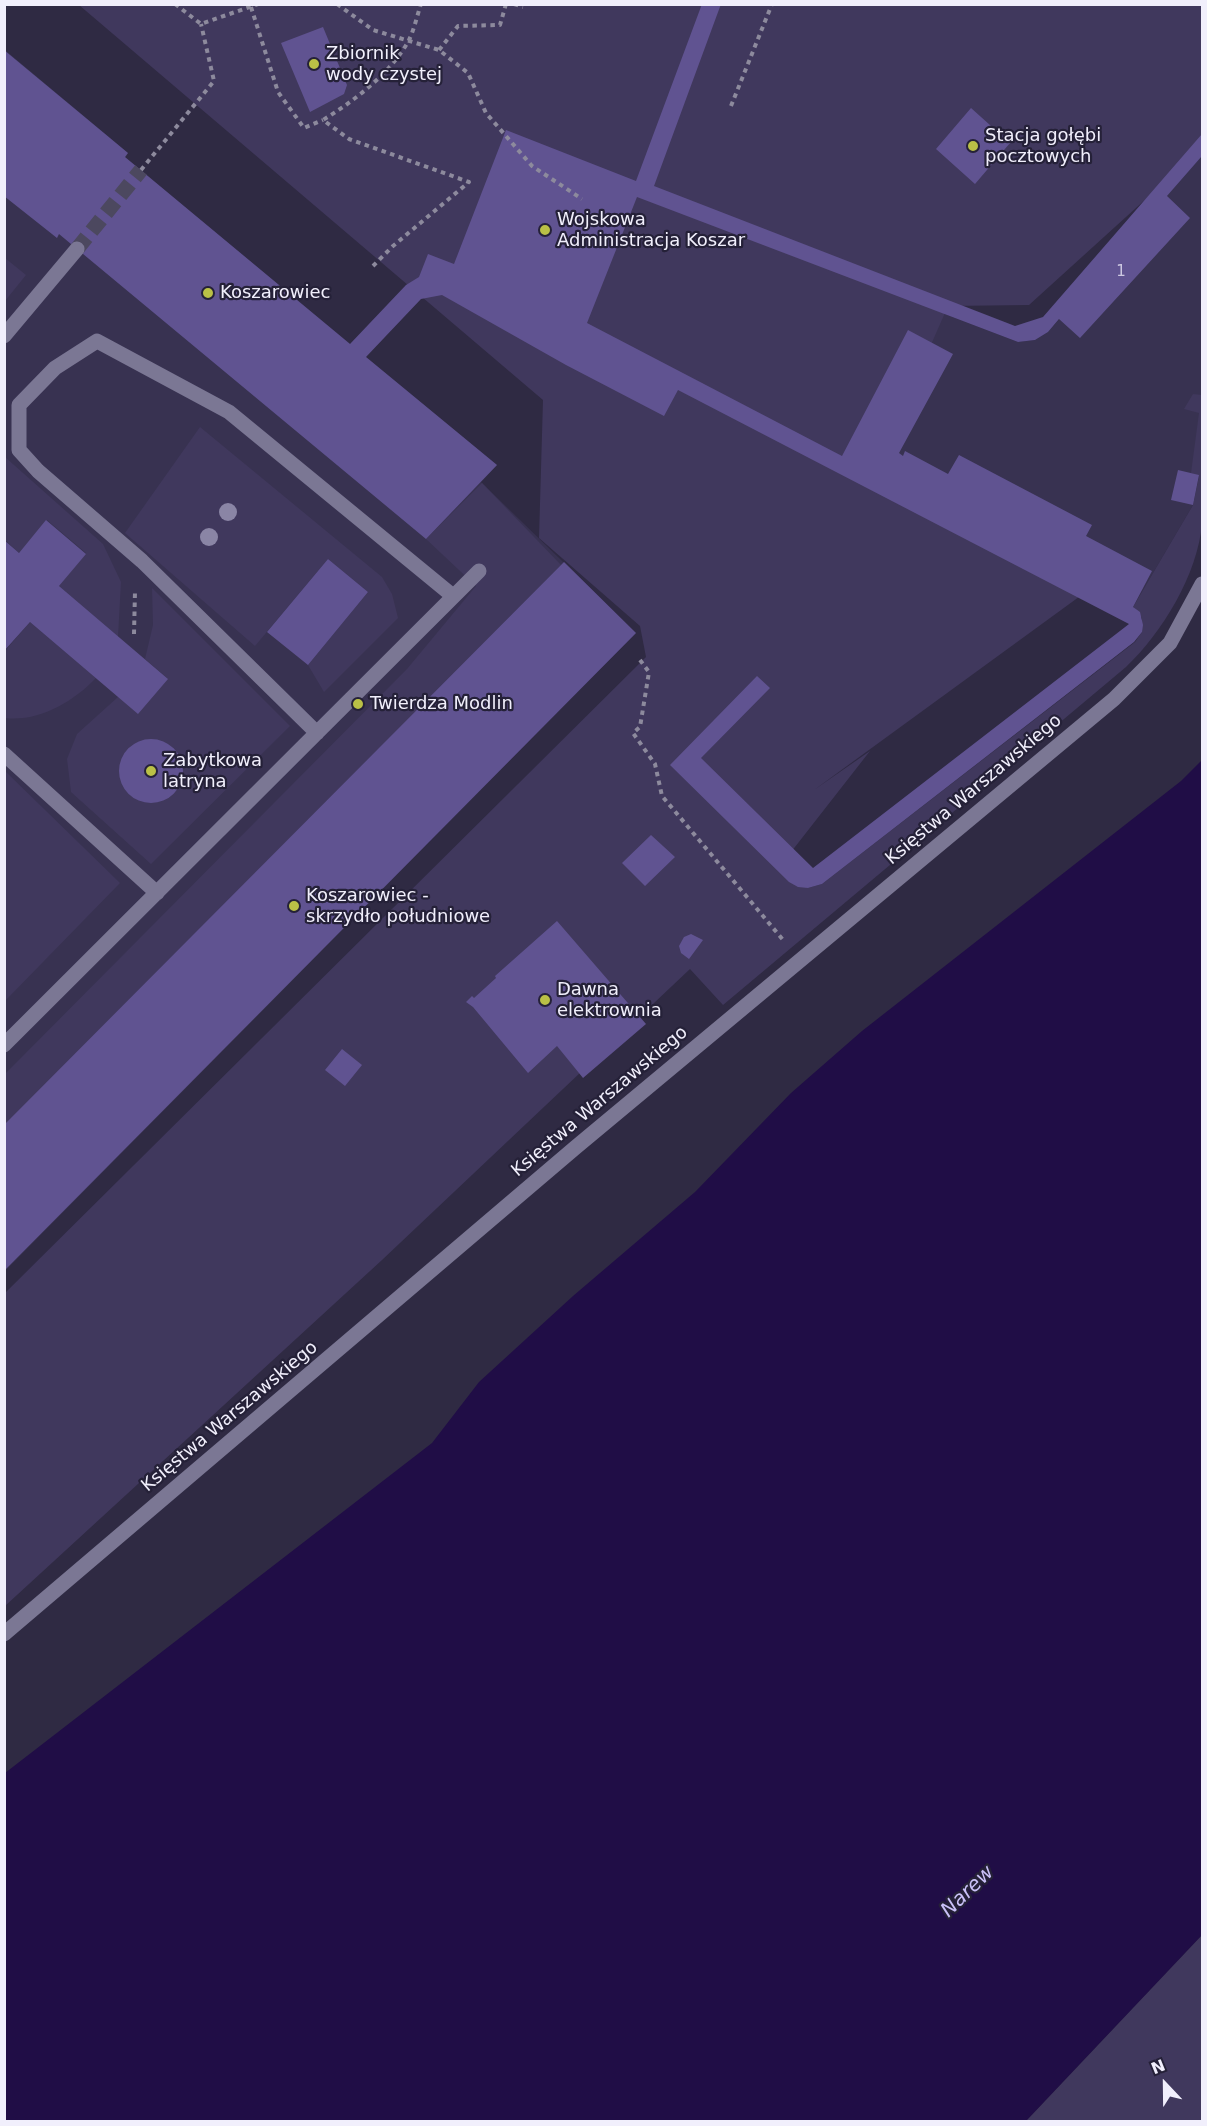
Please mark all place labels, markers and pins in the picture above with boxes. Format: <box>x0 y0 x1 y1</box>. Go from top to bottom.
place label: Zbiornik wody czystej <box>326 43 442 86</box>
marker: Zbiornik wody czystej <box>307 57 321 71</box>
place label: Stacja gołębi pocztowych <box>985 125 1101 168</box>
marker: Stacja gołębi pocztowych <box>966 139 980 153</box>
place label: Wojskowa Administracja Koszar <box>557 209 745 252</box>
marker: Wojskowa Administracja Koszar <box>538 223 552 237</box>
place label: Koszarowiec <box>220 282 330 304</box>
marker: Koszarowiec <box>201 286 215 300</box>
place label: Twierdza Modlin <box>370 693 513 715</box>
marker: Twierdza Modlin <box>351 697 365 711</box>
place label: Zabytkowa latryna <box>163 750 262 792</box>
marker: Zabytkowa latryna <box>144 764 158 778</box>
place label: Koszarowiec - skrzydło południowe <box>306 885 490 928</box>
marker: Koszarowiec - skrzydło południowe <box>287 899 301 913</box>
place label: Dawna elektrownia <box>557 979 662 1022</box>
marker: Dawna elektrownia <box>538 993 552 1007</box>

